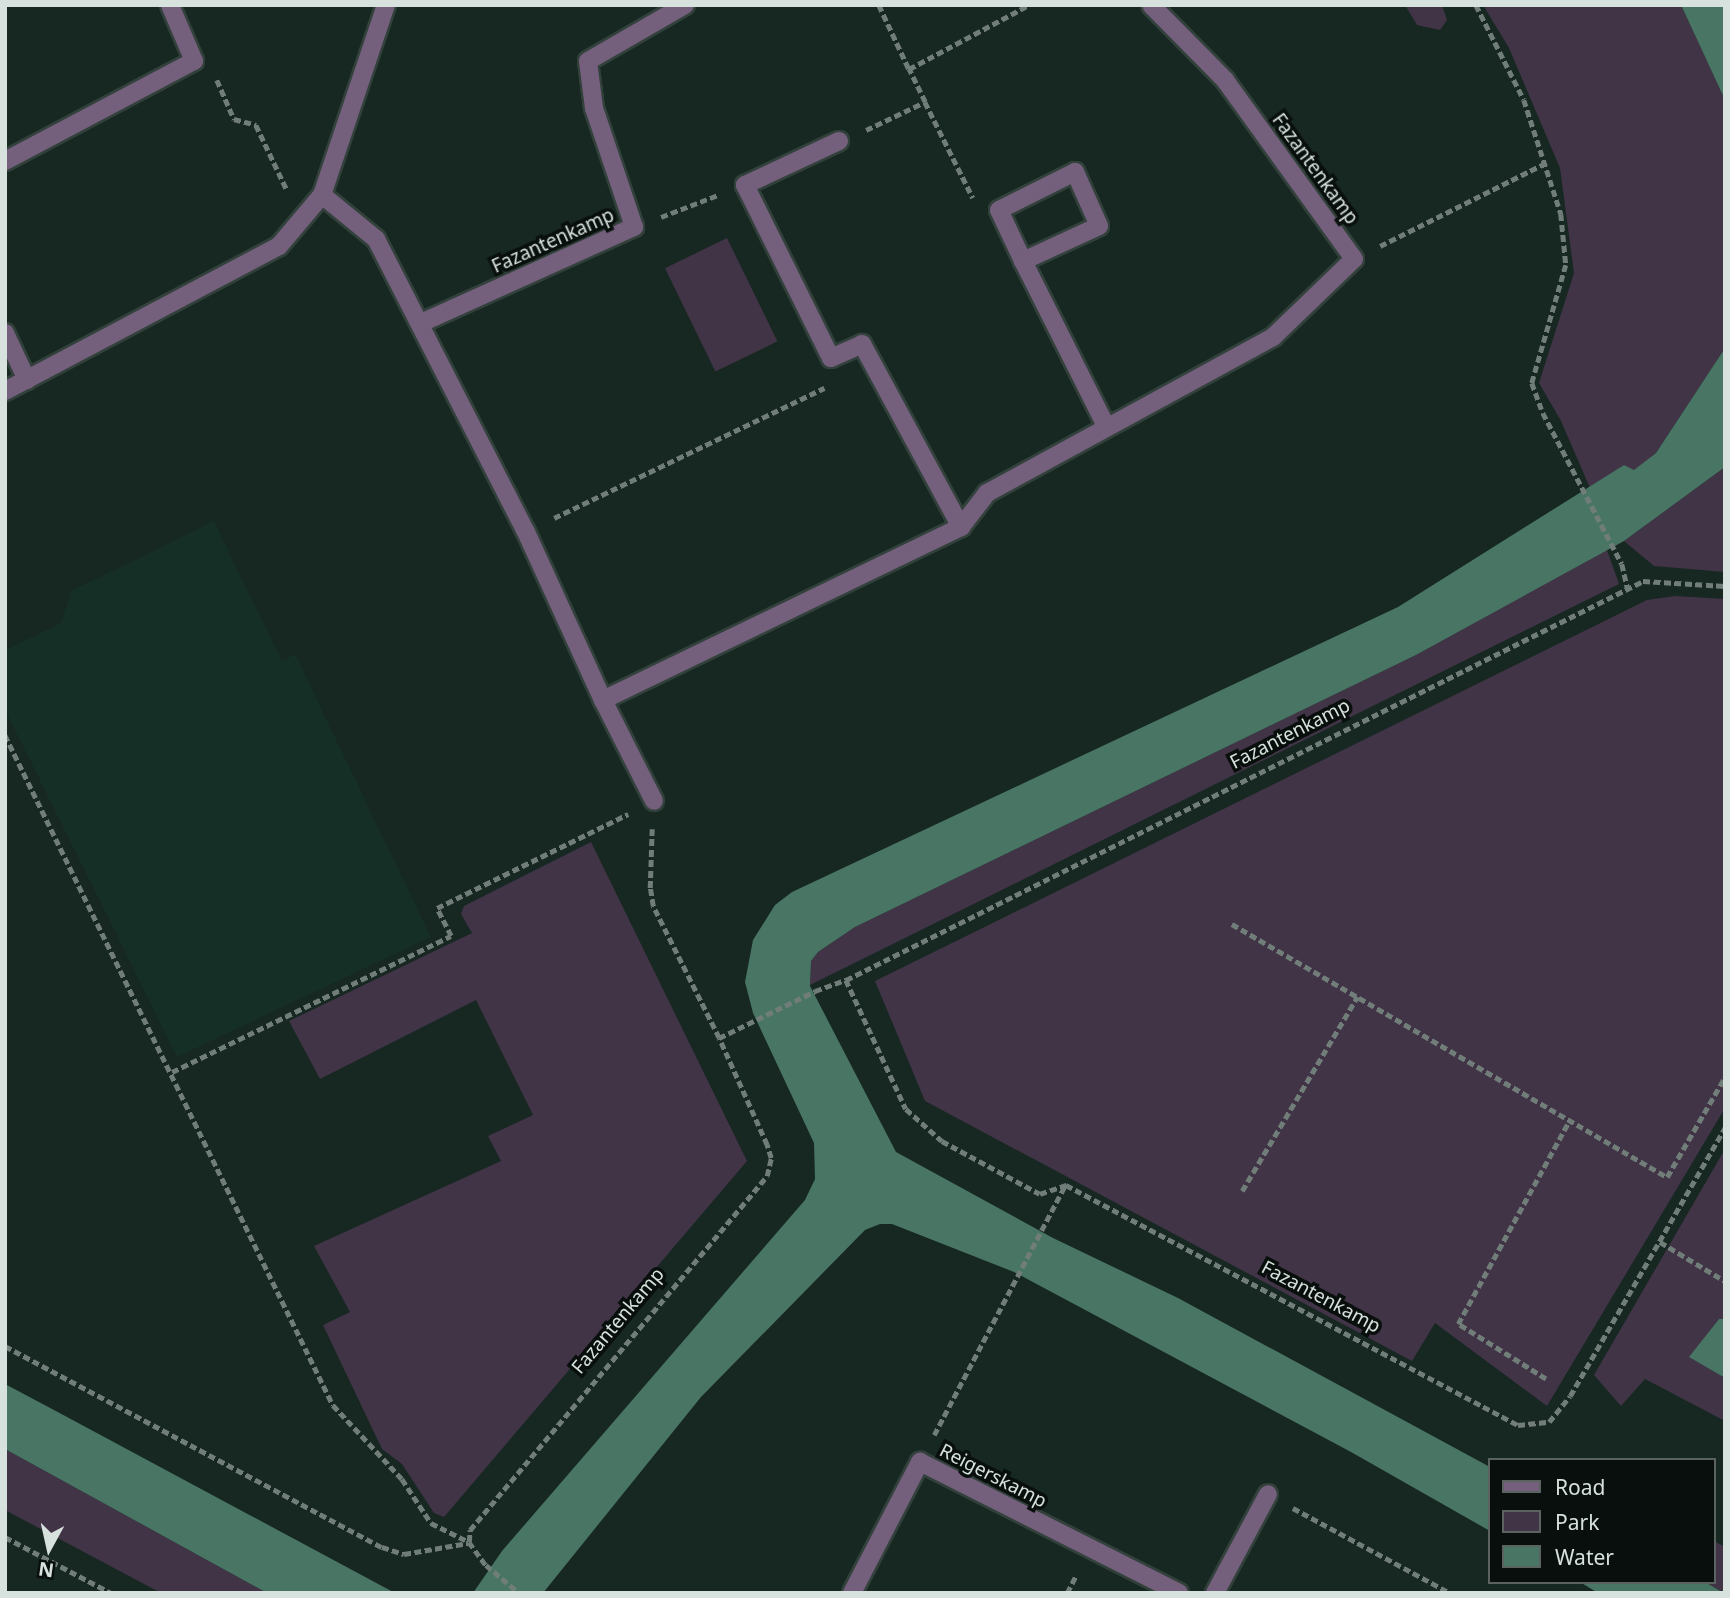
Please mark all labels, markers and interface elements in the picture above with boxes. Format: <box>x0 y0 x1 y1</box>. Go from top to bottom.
street label: Fazantenkamp <box>1267 109 1363 229</box>
street label: Fazantenkamp <box>488 204 618 278</box>
street label: Fazantenkamp <box>1226 694 1354 774</box>
street label: Fazantenkamp <box>1258 1256 1384 1338</box>
street label: Fazantenkamp <box>567 1263 669 1379</box>
street label: Reigerskamp <box>936 1439 1050 1513</box>
legend <box>1488 1458 1716 1584</box>
text: Road <box>1555 1473 1605 1501</box>
text: Park <box>1555 1508 1599 1536</box>
north arrow <box>14 1514 84 1584</box>
text: Water <box>1555 1543 1614 1571</box>
text: N <box>37 1556 56 1584</box>

